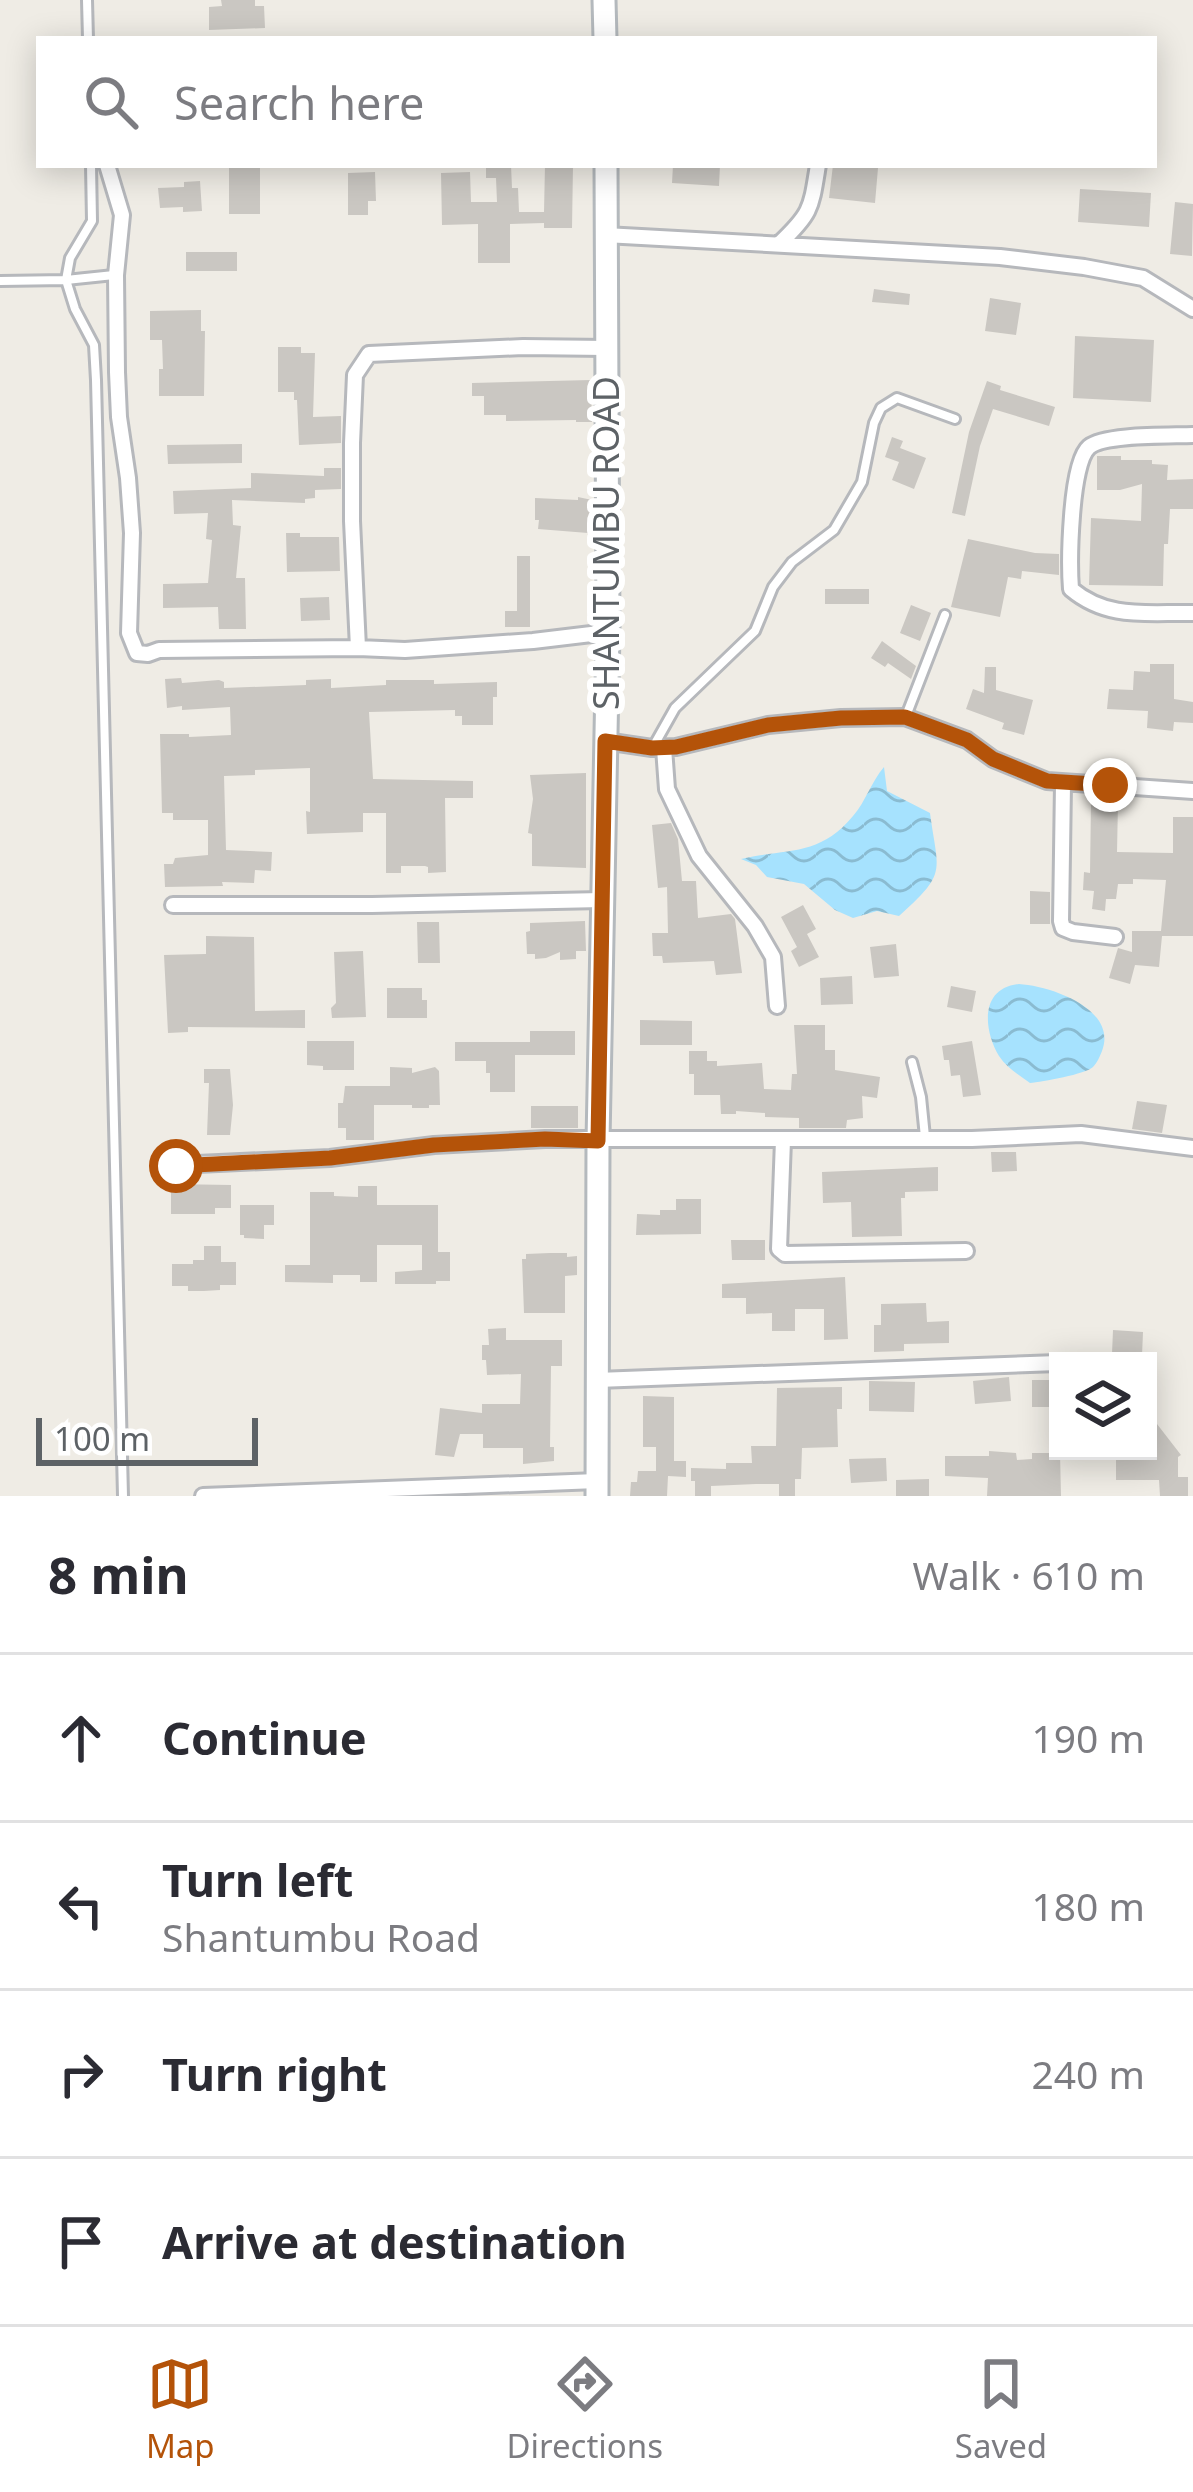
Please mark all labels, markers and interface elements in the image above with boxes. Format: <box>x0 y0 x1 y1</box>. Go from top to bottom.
search box <box>36 36 1157 168</box>
icon: search <box>78 69 144 135</box>
text: Search here <box>174 72 424 133</box>
street label: SHANTUMBU ROAD <box>581 376 630 710</box>
route end <box>1083 758 1137 812</box>
route start <box>149 1139 203 1193</box>
map controls <box>1049 1352 1157 1460</box>
button: layers <box>1049 1352 1157 1460</box>
scale bar <box>36 1412 258 1465</box>
text: 100 m <box>54 1416 150 1461</box>
text: 8 min <box>48 1539 189 1609</box>
text: Walk · 610 m <box>912 1548 1145 1601</box>
icon: ahead <box>48 1705 114 1771</box>
text: Continue <box>162 1707 367 1768</box>
text: 190 m <box>1031 1711 1145 1764</box>
text: Turn left <box>162 1849 353 1910</box>
icon: left <box>48 1873 114 1939</box>
text: 180 m <box>1031 1879 1145 1932</box>
text: Shantumbu Road <box>162 1910 480 1963</box>
icon: right <box>48 2041 114 2107</box>
text: Turn right <box>162 2043 387 2104</box>
text: 240 m <box>1031 2047 1145 2100</box>
icon: arrive <box>48 2209 114 2275</box>
text: Arrive at destination <box>162 2211 627 2272</box>
tab: Map <box>146 2351 215 2468</box>
tab: Directions <box>506 2351 663 2468</box>
tab: Saved <box>955 2351 1047 2468</box>

